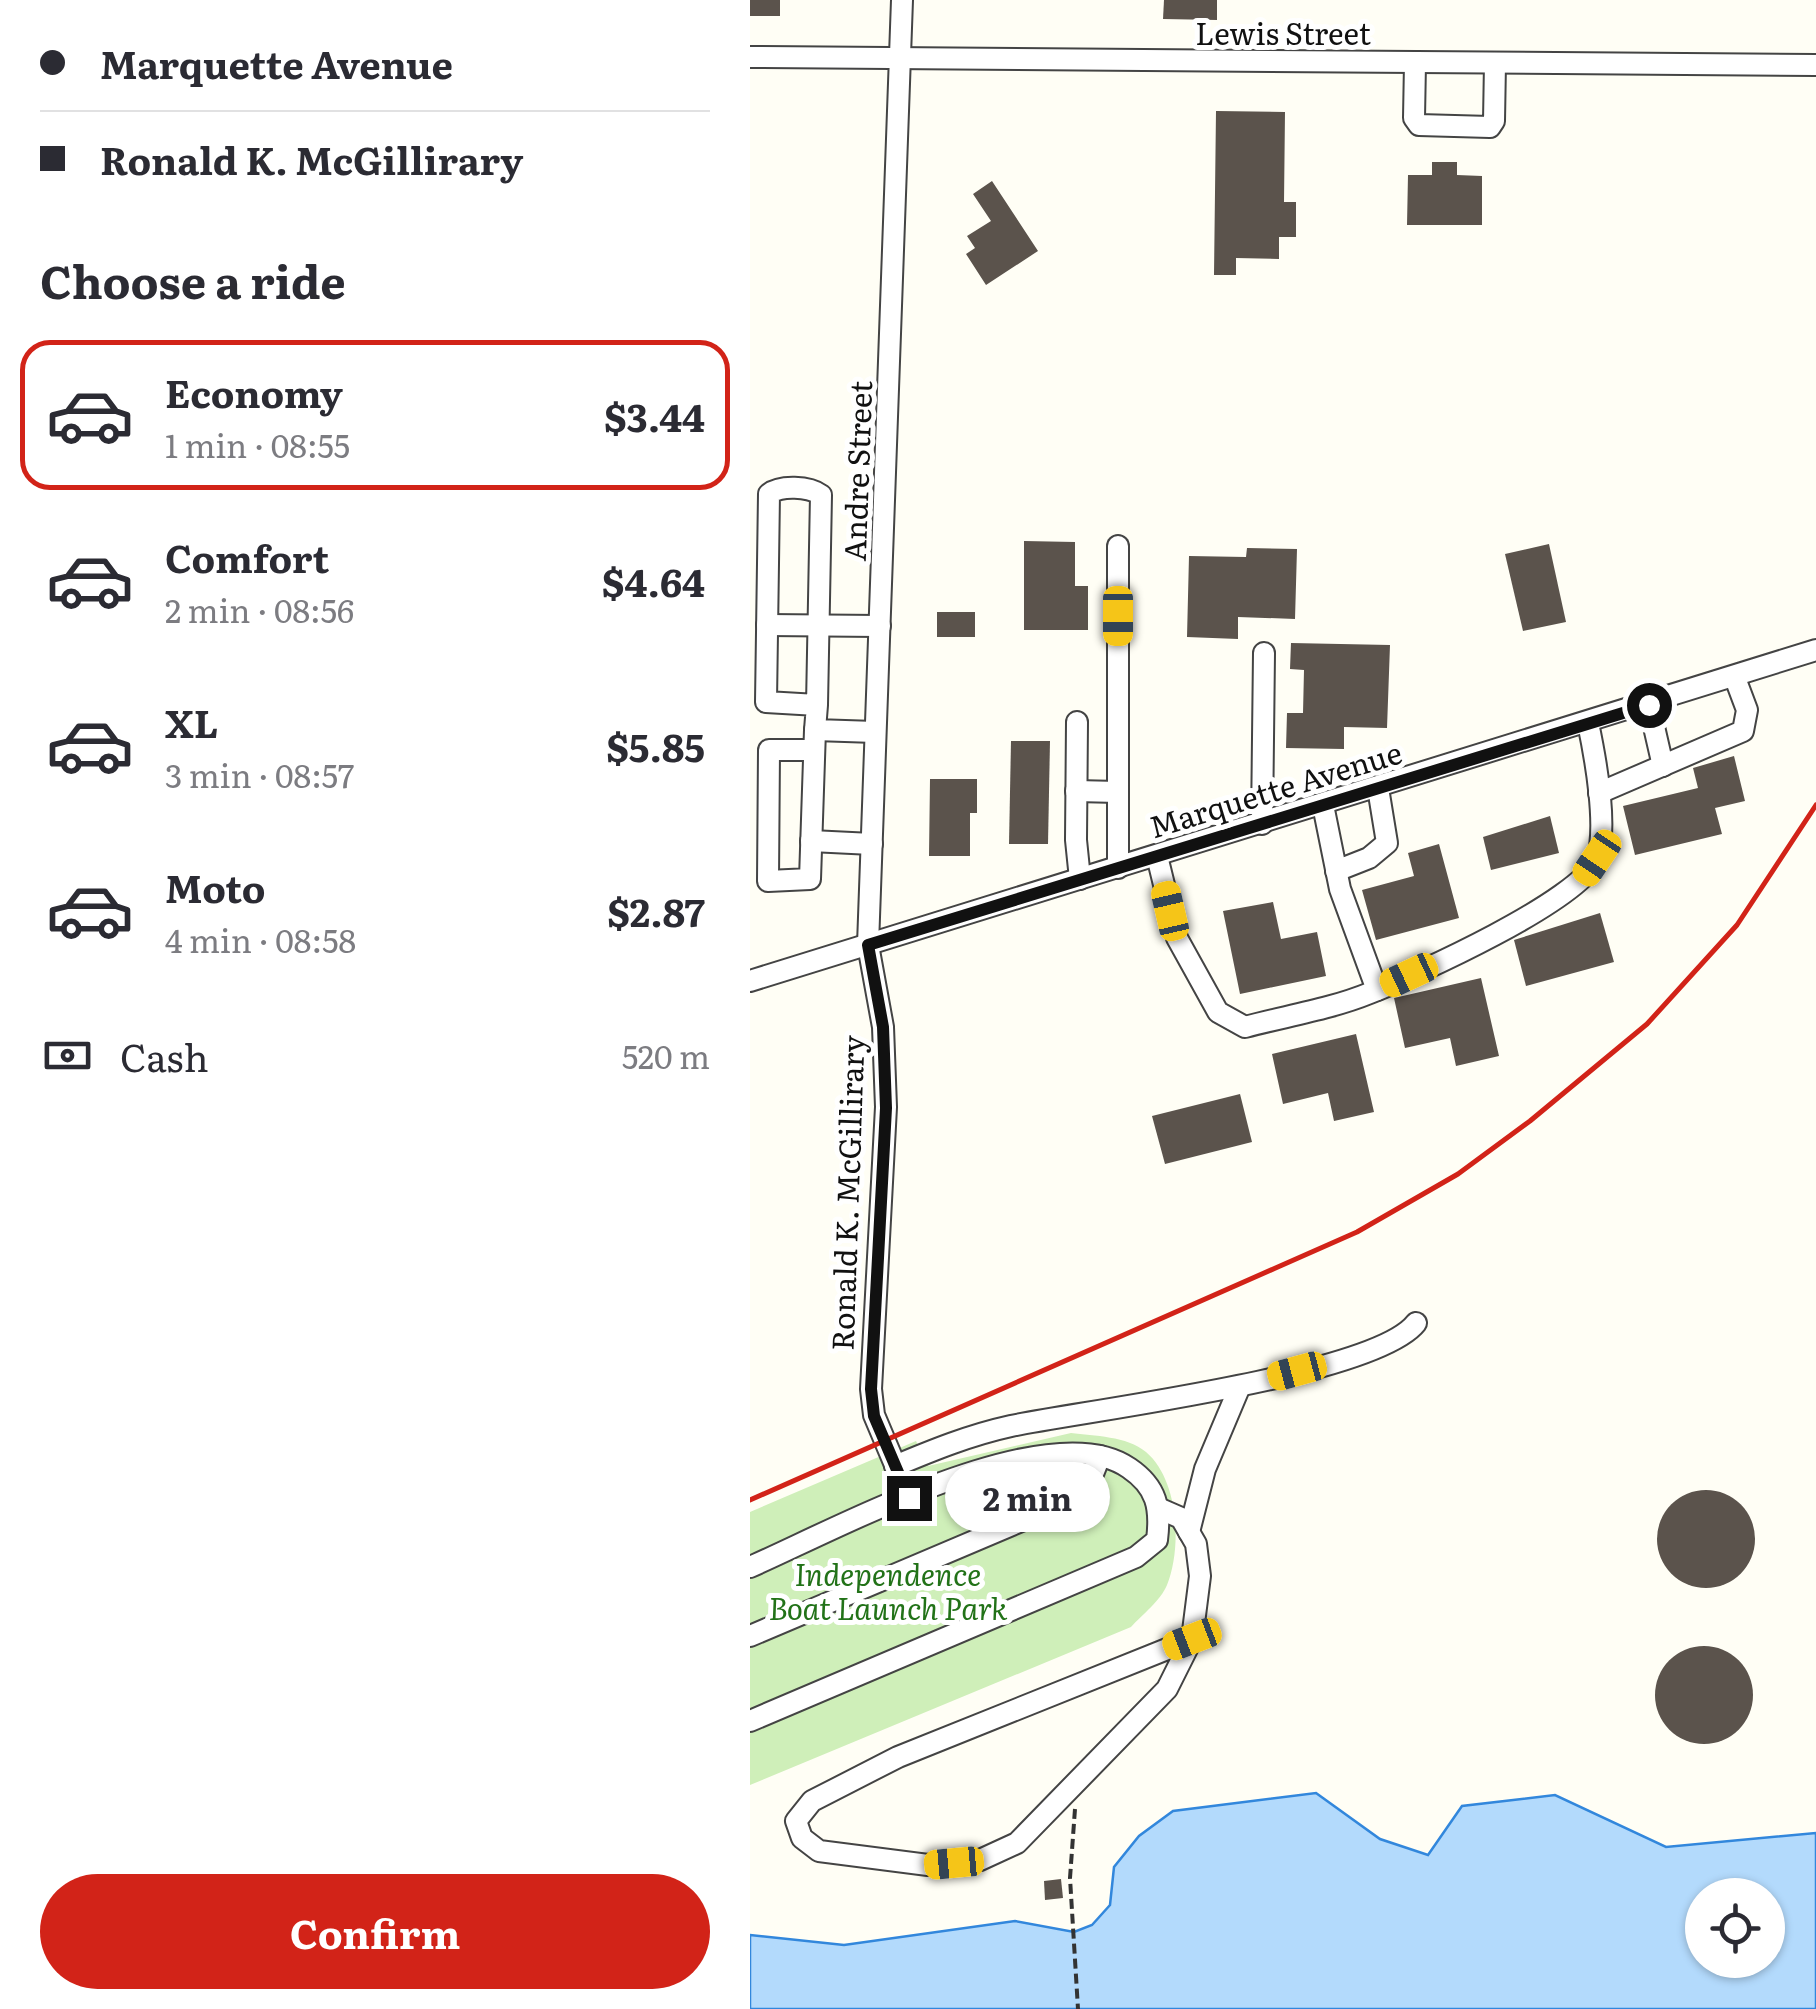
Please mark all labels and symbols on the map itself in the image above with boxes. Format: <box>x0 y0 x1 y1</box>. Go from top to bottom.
street label: Lewis Street <box>1195 10 1371 54</box>
street label: Andre Street <box>831 380 881 562</box>
car <box>1103 586 1133 646</box>
route start <box>1627 683 1672 728</box>
street label: Marquette Avenue <box>1143 729 1407 847</box>
car <box>1568 825 1626 891</box>
car <box>1149 878 1191 944</box>
car <box>1375 949 1443 1001</box>
street label: Ronald K. McGillirary <box>819 1034 874 1351</box>
car <box>1264 1349 1330 1393</box>
callout: 2 min <box>944 1463 1109 1533</box>
route end <box>887 1476 932 1521</box>
park label: Independence Boat Launch Park <box>768 1551 1008 1629</box>
car <box>1159 1614 1225 1664</box>
car <box>923 1845 985 1881</box>

